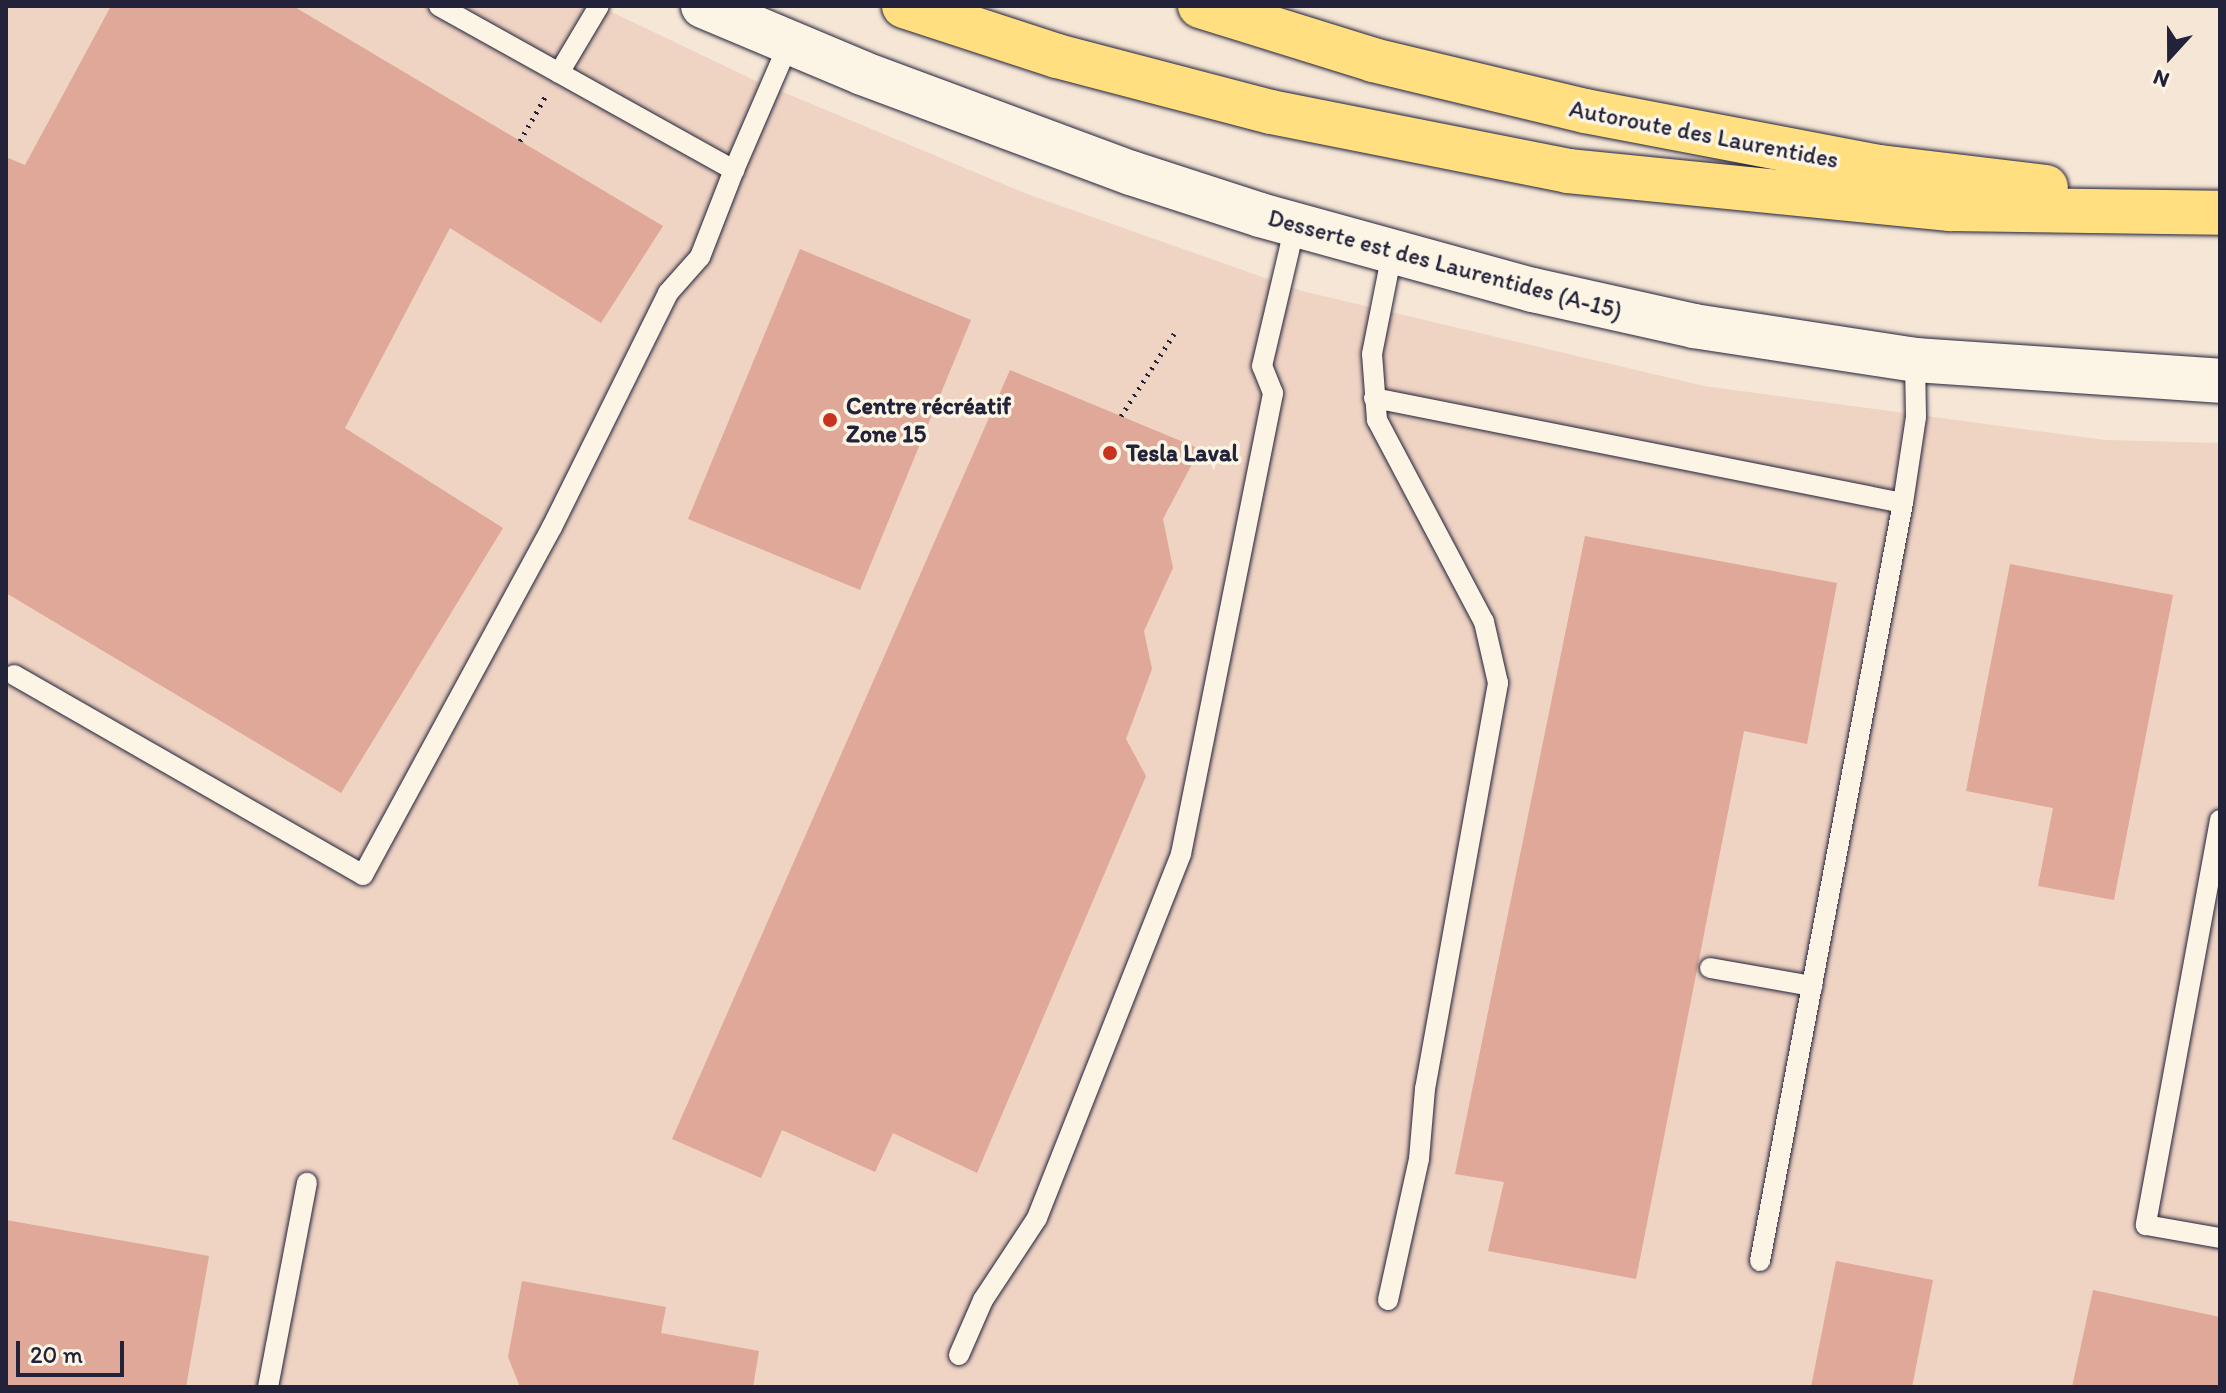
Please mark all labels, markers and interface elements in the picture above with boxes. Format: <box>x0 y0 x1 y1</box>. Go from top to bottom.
north arrow <box>2130 16 2210 96</box>
text: N <box>2149 64 2173 94</box>
street label: Autoroute des Laurentides <box>1567 94 1841 174</box>
street label: Desserte est des Laurentides (A-15) <box>1265 203 1625 325</box>
place label: Centre récréatif Zone 15 <box>846 392 1011 448</box>
marker: Centre récréatif Zone 15 <box>821 411 839 429</box>
place label: Tesla Laval <box>1126 439 1237 467</box>
marker: Tesla Laval <box>1101 444 1119 462</box>
scale bar <box>20 1325 128 1375</box>
text: 20 m <box>30 1340 83 1369</box>

